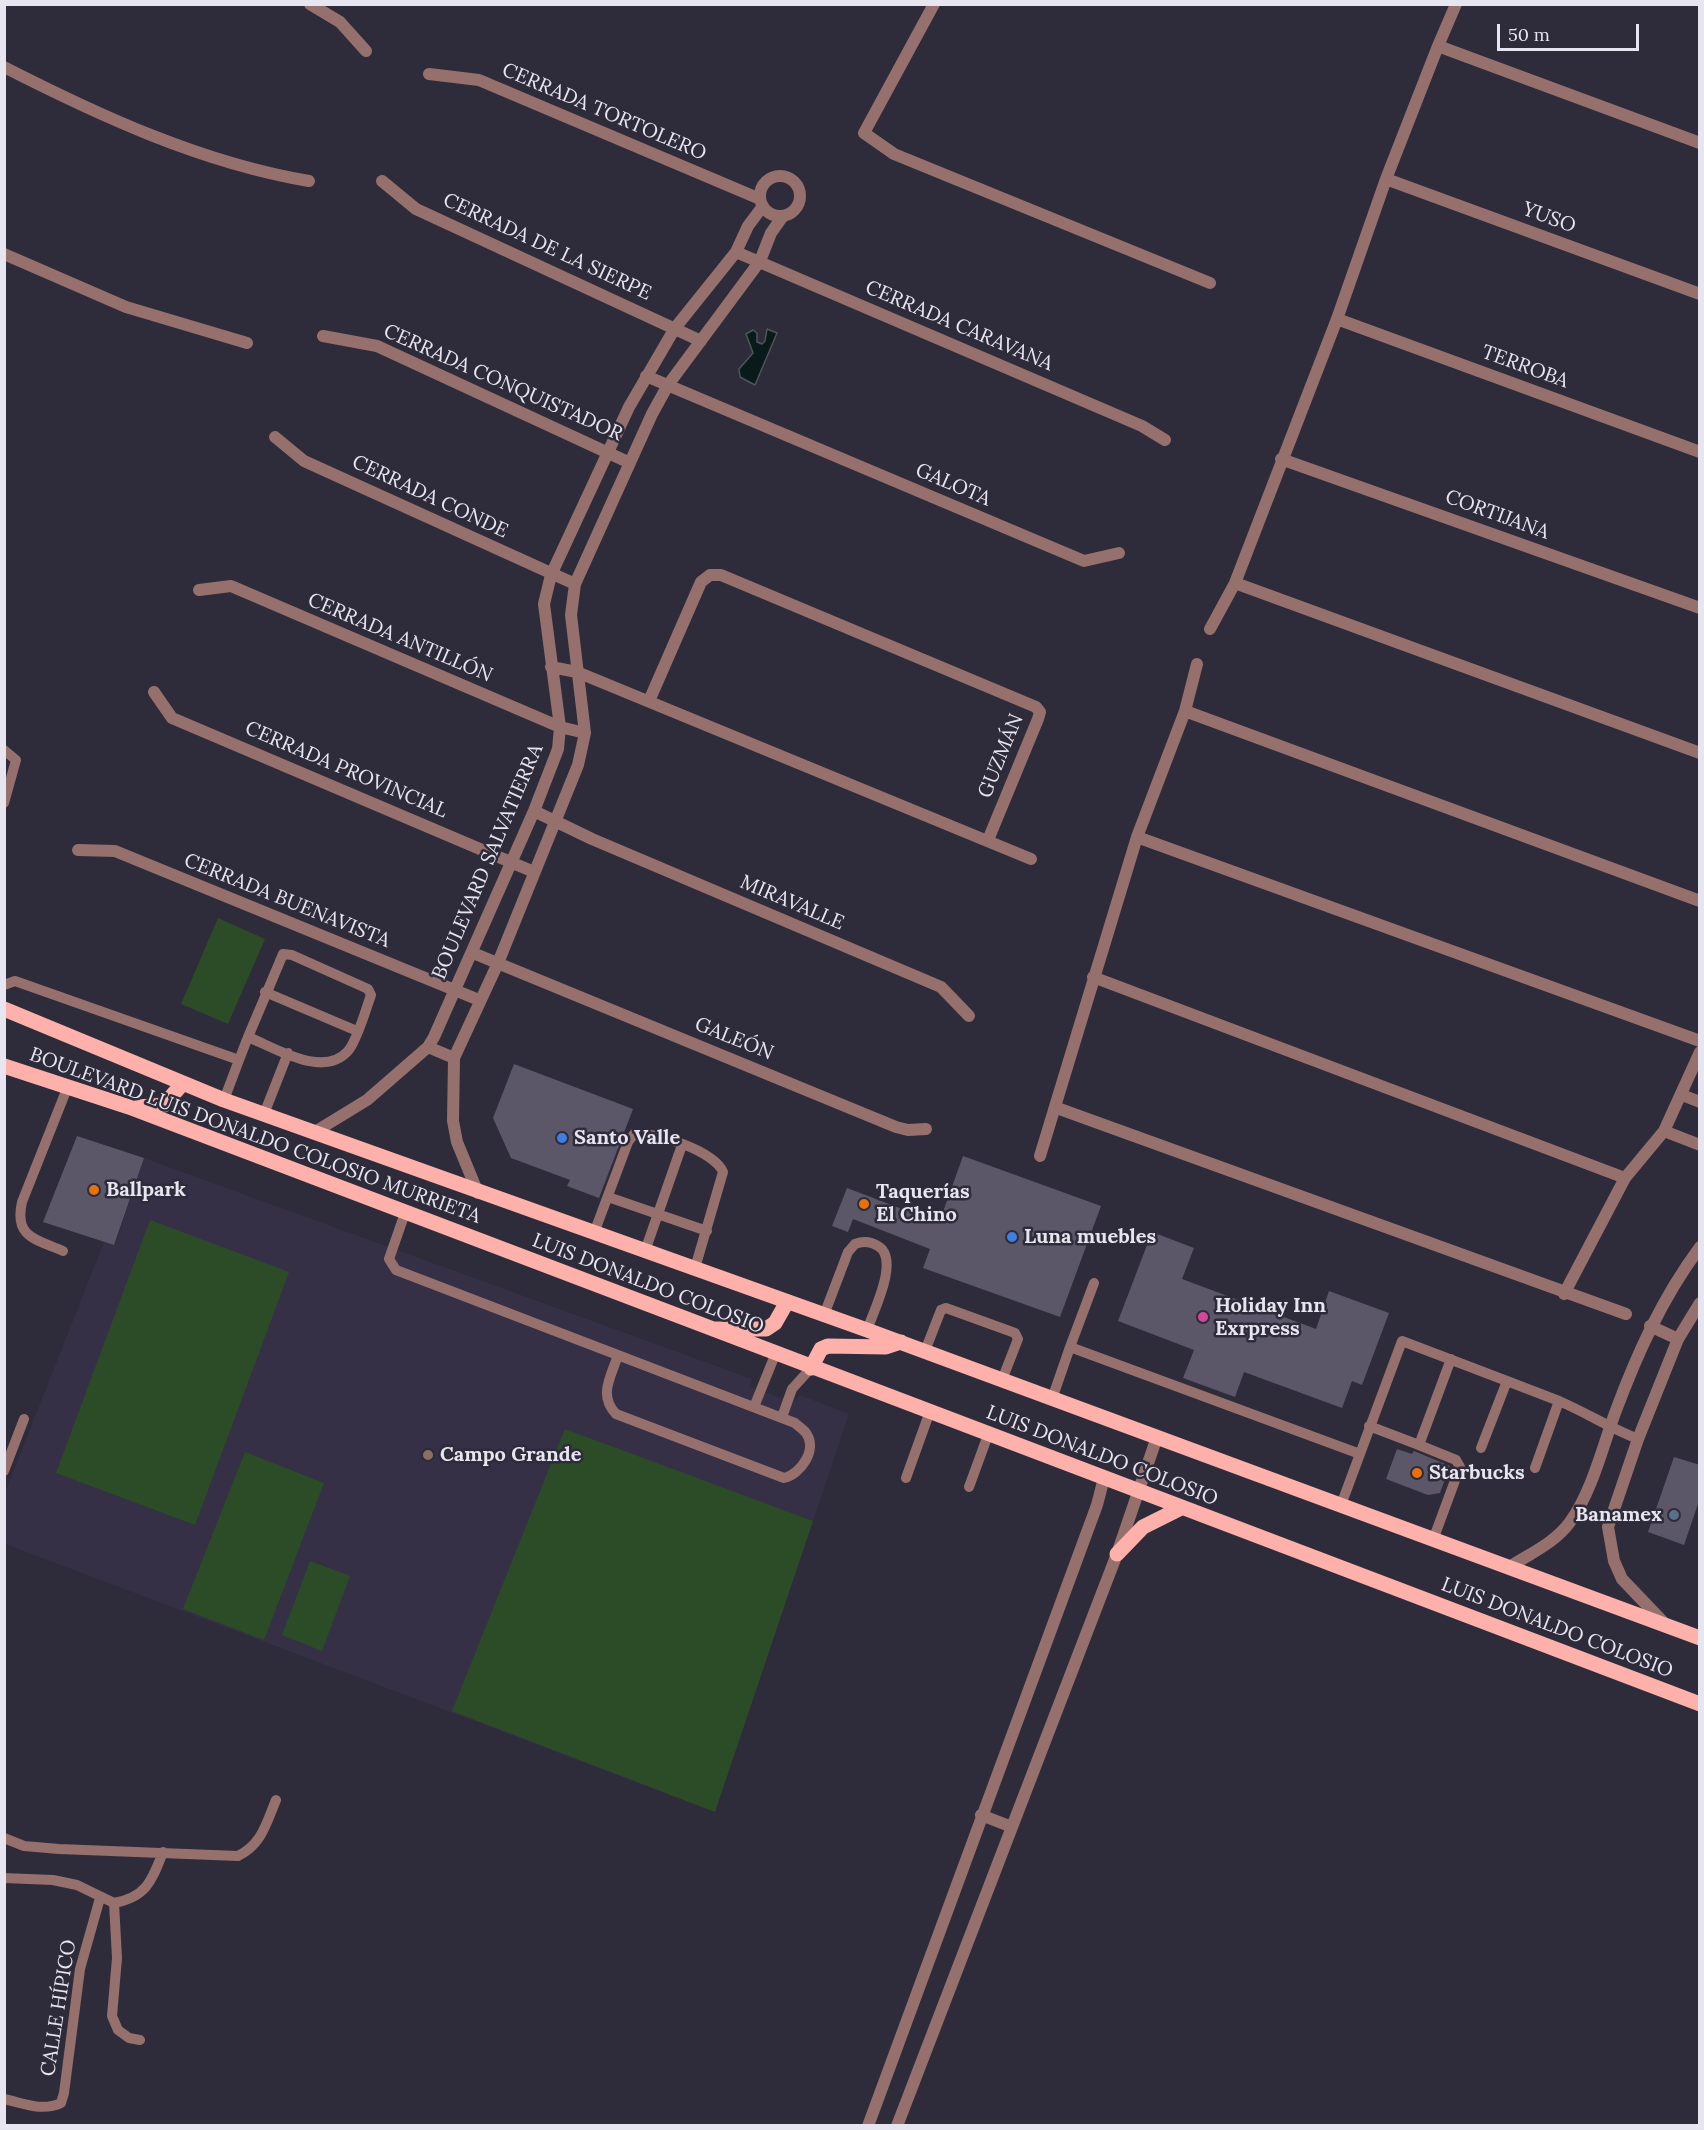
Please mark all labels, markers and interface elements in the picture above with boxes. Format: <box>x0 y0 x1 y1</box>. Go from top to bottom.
scale bar <box>1500 12 1642 50</box>
text: 50 m <box>1508 23 1550 46</box>
street label: CERRADA TORTOLERO <box>498 58 710 166</box>
street label: CERRADA DE LA SIERPE <box>439 188 655 306</box>
street label: YUSO <box>1519 197 1579 239</box>
street label: CERRADA CARAVANA <box>862 276 1056 376</box>
street label: CERRADA CONQUISTADOR <box>380 319 626 447</box>
street label: TERROBA <box>1478 340 1572 394</box>
street label: CERRADA CONDE <box>348 450 512 544</box>
street label: GALOTA <box>912 458 994 512</box>
street label: CORTIJANA <box>1442 485 1552 545</box>
street label: CERRADA ANTILLÓN <box>304 588 496 688</box>
street label: GUZMÁN <box>973 710 1029 802</box>
street label: CERRADA PROVINCIAL <box>241 717 451 823</box>
street label: BOULEVARD SALVATIERRA <box>427 741 549 983</box>
street label: CERRADA BUENAVISTA <box>180 849 394 953</box>
street label: MIRAVALLE <box>736 870 848 936</box>
street label: GALEÓN <box>691 1012 777 1066</box>
street label: BOULEVARD LUIS DONALDO COLOSIO MURRIETA <box>26 1043 484 1229</box>
place label: Santo Valle <box>574 1126 680 1150</box>
marker: Santo Valle <box>555 1131 569 1145</box>
place label: Ballpark <box>106 1178 186 1202</box>
place label: Taquerías El Chino <box>876 1180 970 1227</box>
marker: Ballpark <box>87 1183 101 1197</box>
marker: Taquerías El Chino <box>857 1197 871 1211</box>
place label: Luna muebles <box>1024 1225 1156 1249</box>
street label: LUIS DONALDO COLOSIO <box>529 1229 767 1339</box>
marker: Luna muebles <box>1005 1230 1019 1244</box>
place label: Holiday Inn Exrpress <box>1215 1294 1326 1341</box>
marker: Holiday Inn Exrpress <box>1196 1310 1210 1324</box>
street label: LUIS DONALDO COLOSIO <box>983 1401 1221 1511</box>
place label: Campo Grande <box>440 1443 582 1467</box>
marker: Campo Grande <box>421 1448 435 1462</box>
place label: Starbucks <box>1429 1461 1525 1485</box>
marker: Starbucks <box>1410 1466 1424 1480</box>
place label: Banamex <box>1575 1503 1662 1527</box>
marker: Banamex <box>1667 1508 1681 1522</box>
street label: LUIS DONALDO COLOSIO <box>1438 1573 1676 1683</box>
street label: CALLE HÍPICO <box>36 1938 82 2078</box>

